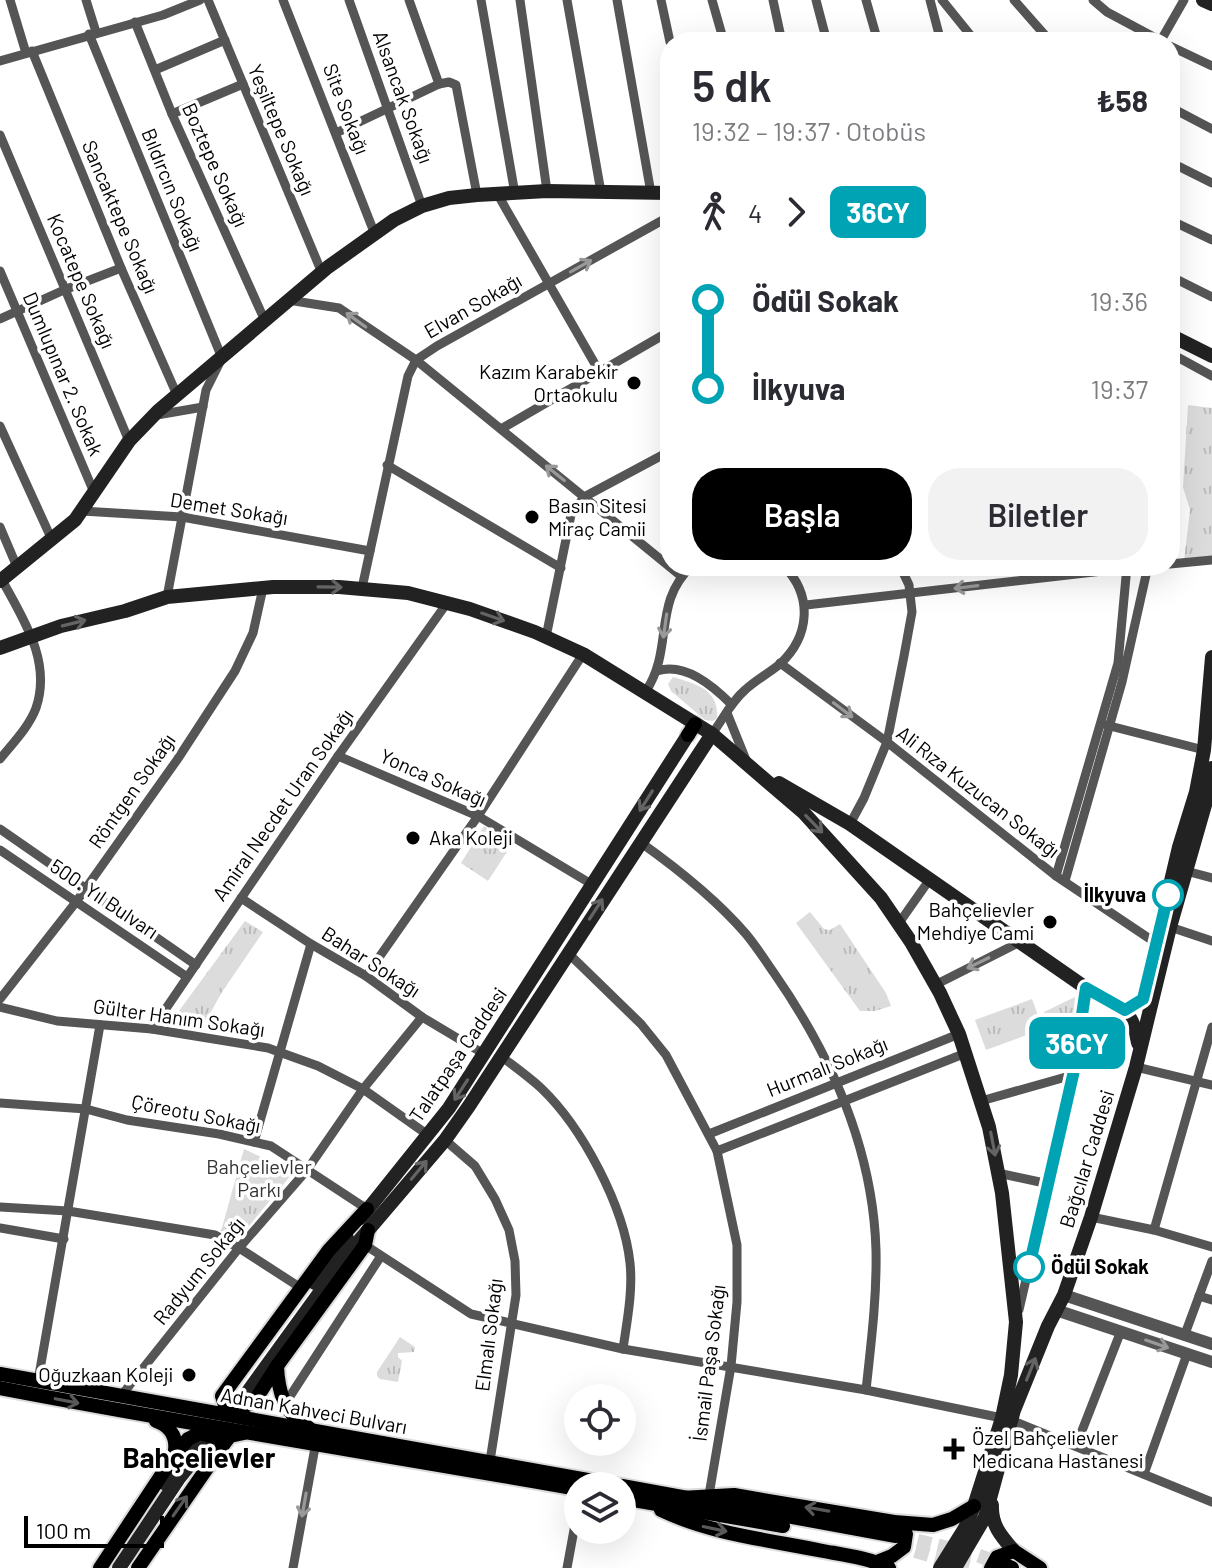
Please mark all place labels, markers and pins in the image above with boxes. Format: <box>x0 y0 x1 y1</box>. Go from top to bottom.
place label: Kazım Karabekir Ortaokulu <box>479 359 618 406</box>
marker: Kazım Karabekir Ortaokulu <box>625 374 643 392</box>
place label: Basın Sitesi Miraç Camii <box>548 493 647 540</box>
marker: Basın Sitesi Miraç Camii <box>523 508 541 526</box>
place label: Aka Koleji <box>429 825 512 849</box>
marker: Aka Koleji <box>404 829 422 847</box>
marker: İlkyuva <box>1153 880 1183 910</box>
place label: İlkyuva <box>1084 882 1146 906</box>
place label: Bahçelievler Mehdiye Cami <box>917 897 1034 944</box>
marker: Bahçelievler Mehdiye Cami <box>1041 913 1059 931</box>
marker: Ödül Sokak <box>1014 1252 1044 1282</box>
place label: Ödül Sokak <box>1051 1254 1149 1278</box>
place label: Oğuzkaan Koleji <box>38 1362 173 1386</box>
marker: Oğuzkaan Koleji <box>180 1366 198 1384</box>
place label: Özel Bahçelievler Medicana Hastanesi <box>972 1425 1143 1472</box>
marker: Özel Bahçelievler Medicana Hastanesi <box>943 1438 965 1460</box>

